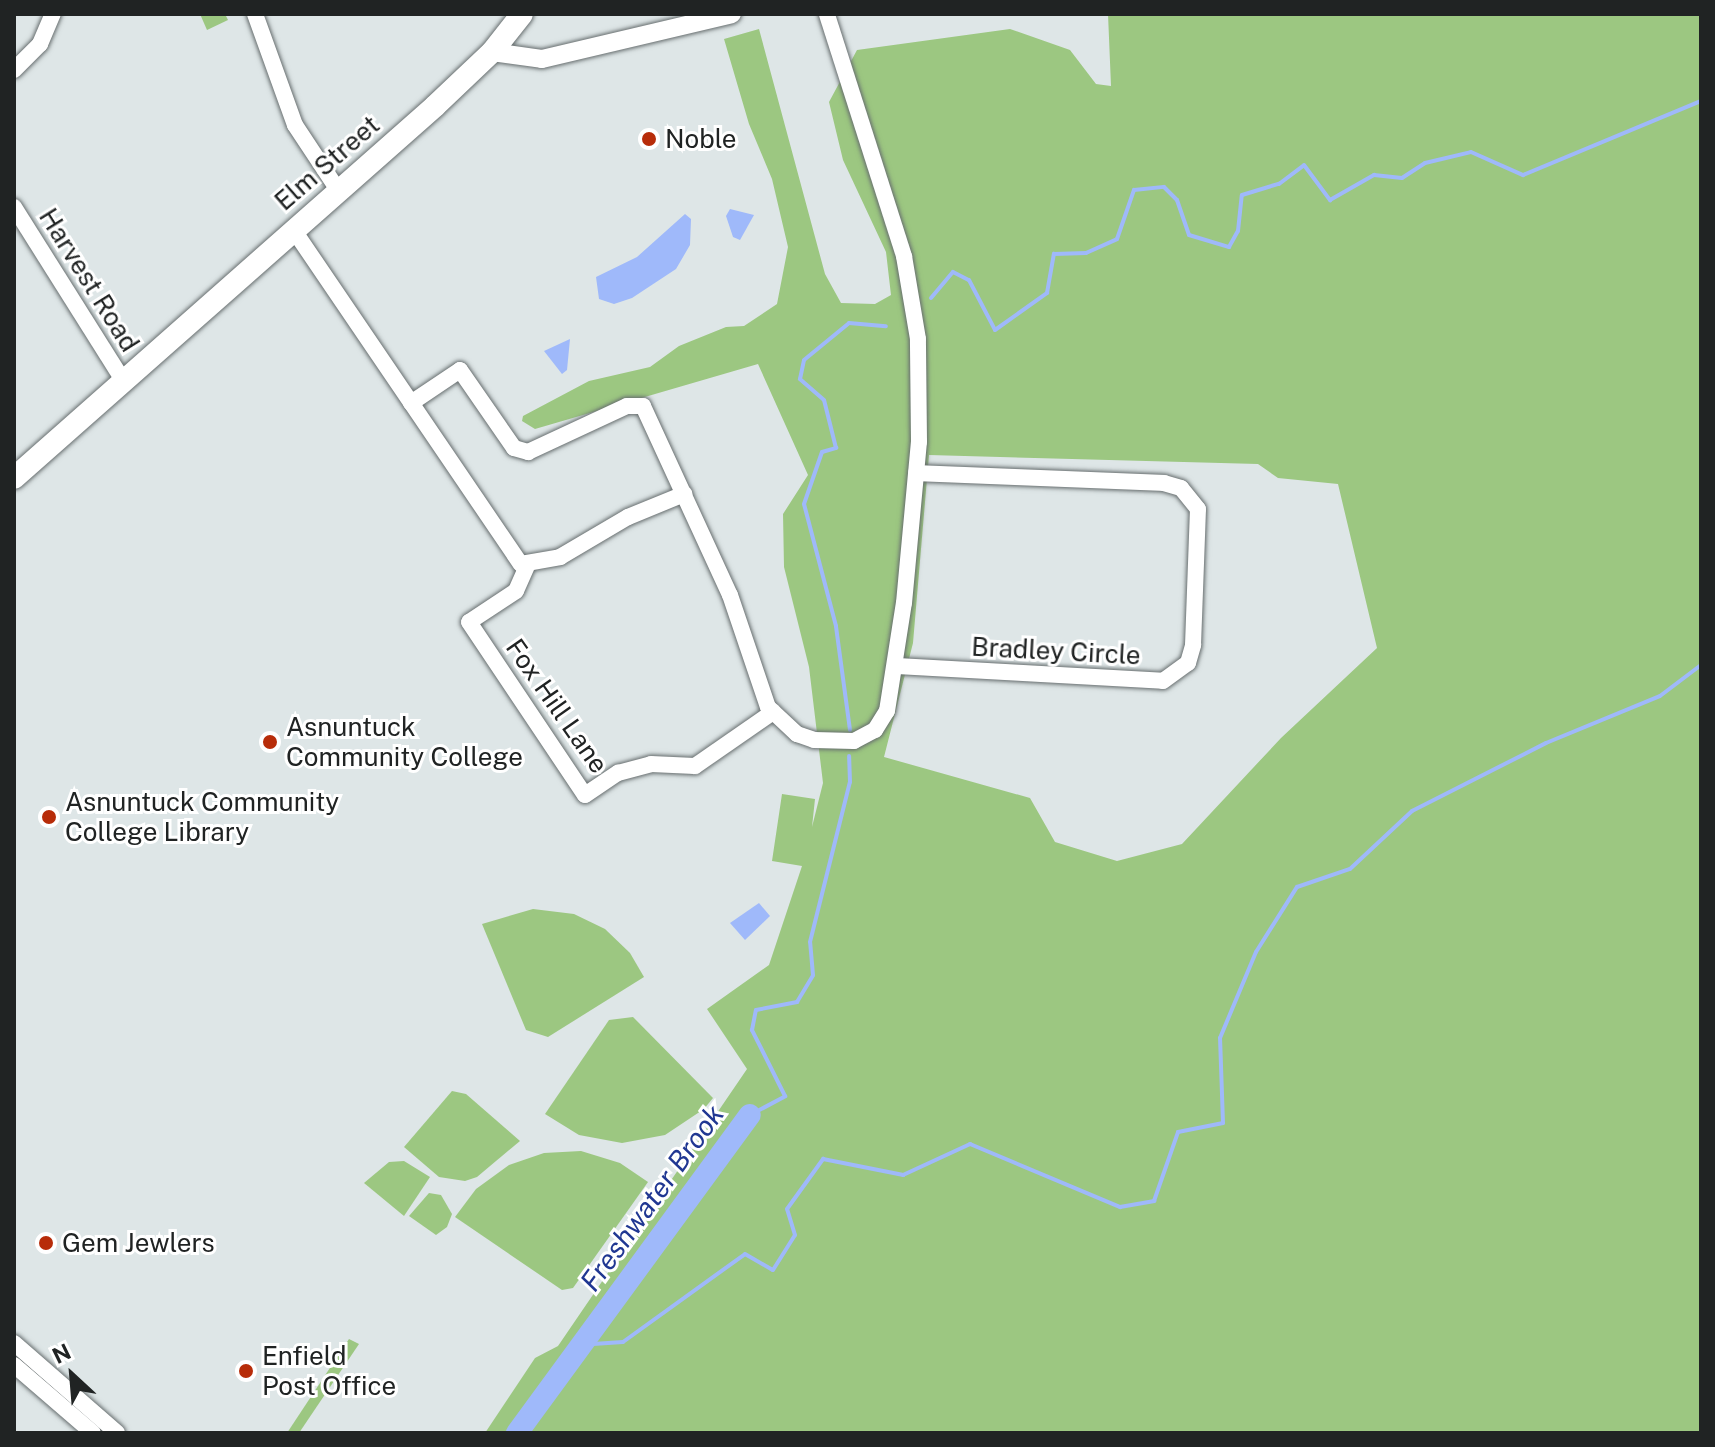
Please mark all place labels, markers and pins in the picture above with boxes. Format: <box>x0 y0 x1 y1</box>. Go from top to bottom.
place label: Noble <box>665 123 737 155</box>
marker: Noble <box>640 130 658 148</box>
place label: Asnuntuck Community College <box>286 711 523 772</box>
marker: Asnuntuck Community College <box>261 733 279 751</box>
place label: Asnuntuck Community College Library <box>65 786 339 848</box>
marker: Asnuntuck Community College Library <box>40 808 58 826</box>
place label: Gem Jewlers <box>62 1227 215 1259</box>
marker: Gem Jewlers <box>37 1234 55 1252</box>
place label: Enfield Post Office <box>262 1340 396 1402</box>
marker: Enfield Post Office <box>237 1362 255 1380</box>

